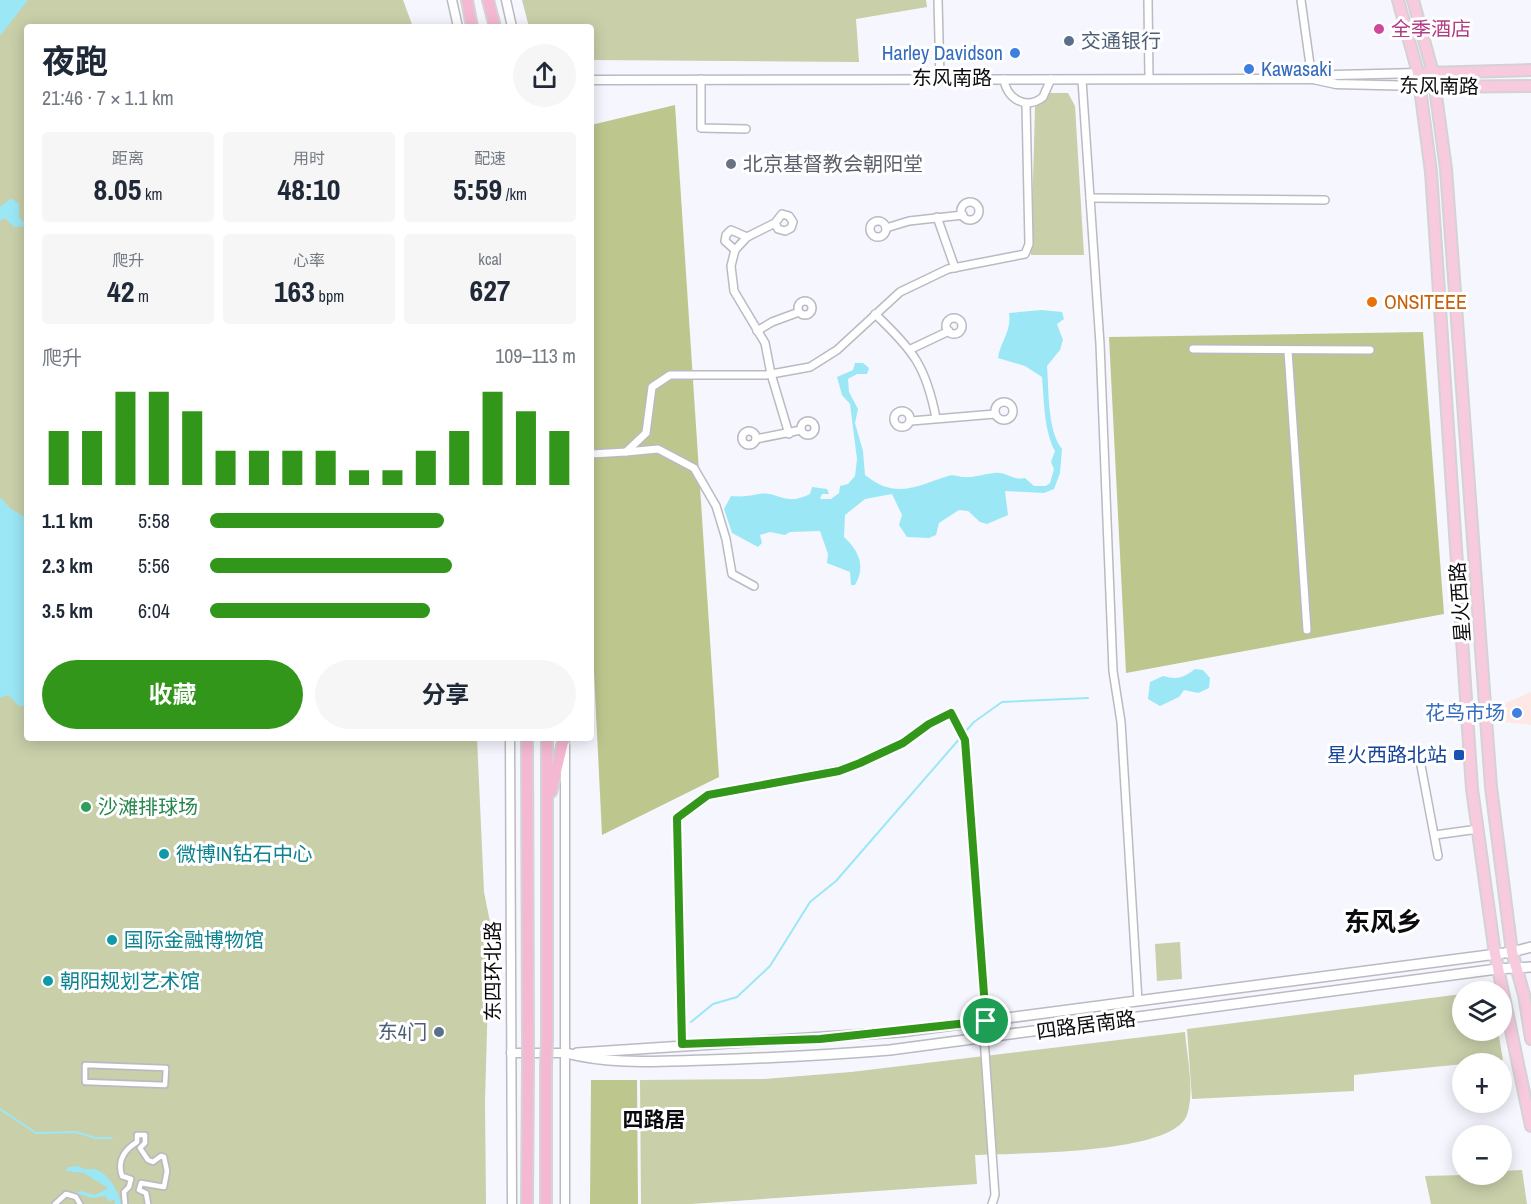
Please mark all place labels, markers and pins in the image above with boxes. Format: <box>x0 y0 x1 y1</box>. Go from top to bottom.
place label: 全季酒店 <box>1391 15 1471 42</box>
marker: 全季酒店 <box>1372 22 1386 36</box>
place label: 交通银行 <box>1081 27 1161 54</box>
marker: 交通银行 <box>1062 34 1076 48</box>
place label: Harley Davidson <box>882 39 1003 66</box>
marker: Harley Davidson <box>1008 46 1022 60</box>
place label: Kawasaki <box>1261 55 1332 82</box>
marker: Kawasaki <box>1242 62 1256 76</box>
place label: 北京基督教会朝阳堂 <box>743 150 923 177</box>
marker: 北京基督教会朝阳堂 <box>724 157 738 171</box>
place label: ONSITEEE <box>1384 288 1467 315</box>
marker: ONSITEEE <box>1365 295 1379 309</box>
place label: 花鸟市场 <box>1425 699 1505 726</box>
marker: 花鸟市场 <box>1510 706 1524 720</box>
place label: 星火西路北站 <box>1327 741 1447 768</box>
marker: 星火西路北站 <box>1452 748 1466 762</box>
place label: 沙滩排球场 <box>98 793 198 820</box>
marker: 沙滩排球场 <box>79 800 93 814</box>
place label: 微博IN钻石中心 <box>176 840 312 867</box>
marker: 微博IN钻石中心 <box>157 847 171 861</box>
place label: 国际金融博物馆 <box>124 926 264 953</box>
marker: 国际金融博物馆 <box>105 933 119 947</box>
place label: 朝阳规划艺术馆 <box>60 967 200 994</box>
marker: 朝阳规划艺术馆 <box>41 974 55 988</box>
pin <box>960 995 1011 1046</box>
place label: 东4门 <box>378 1018 427 1045</box>
marker: 东4门 <box>432 1025 446 1039</box>

